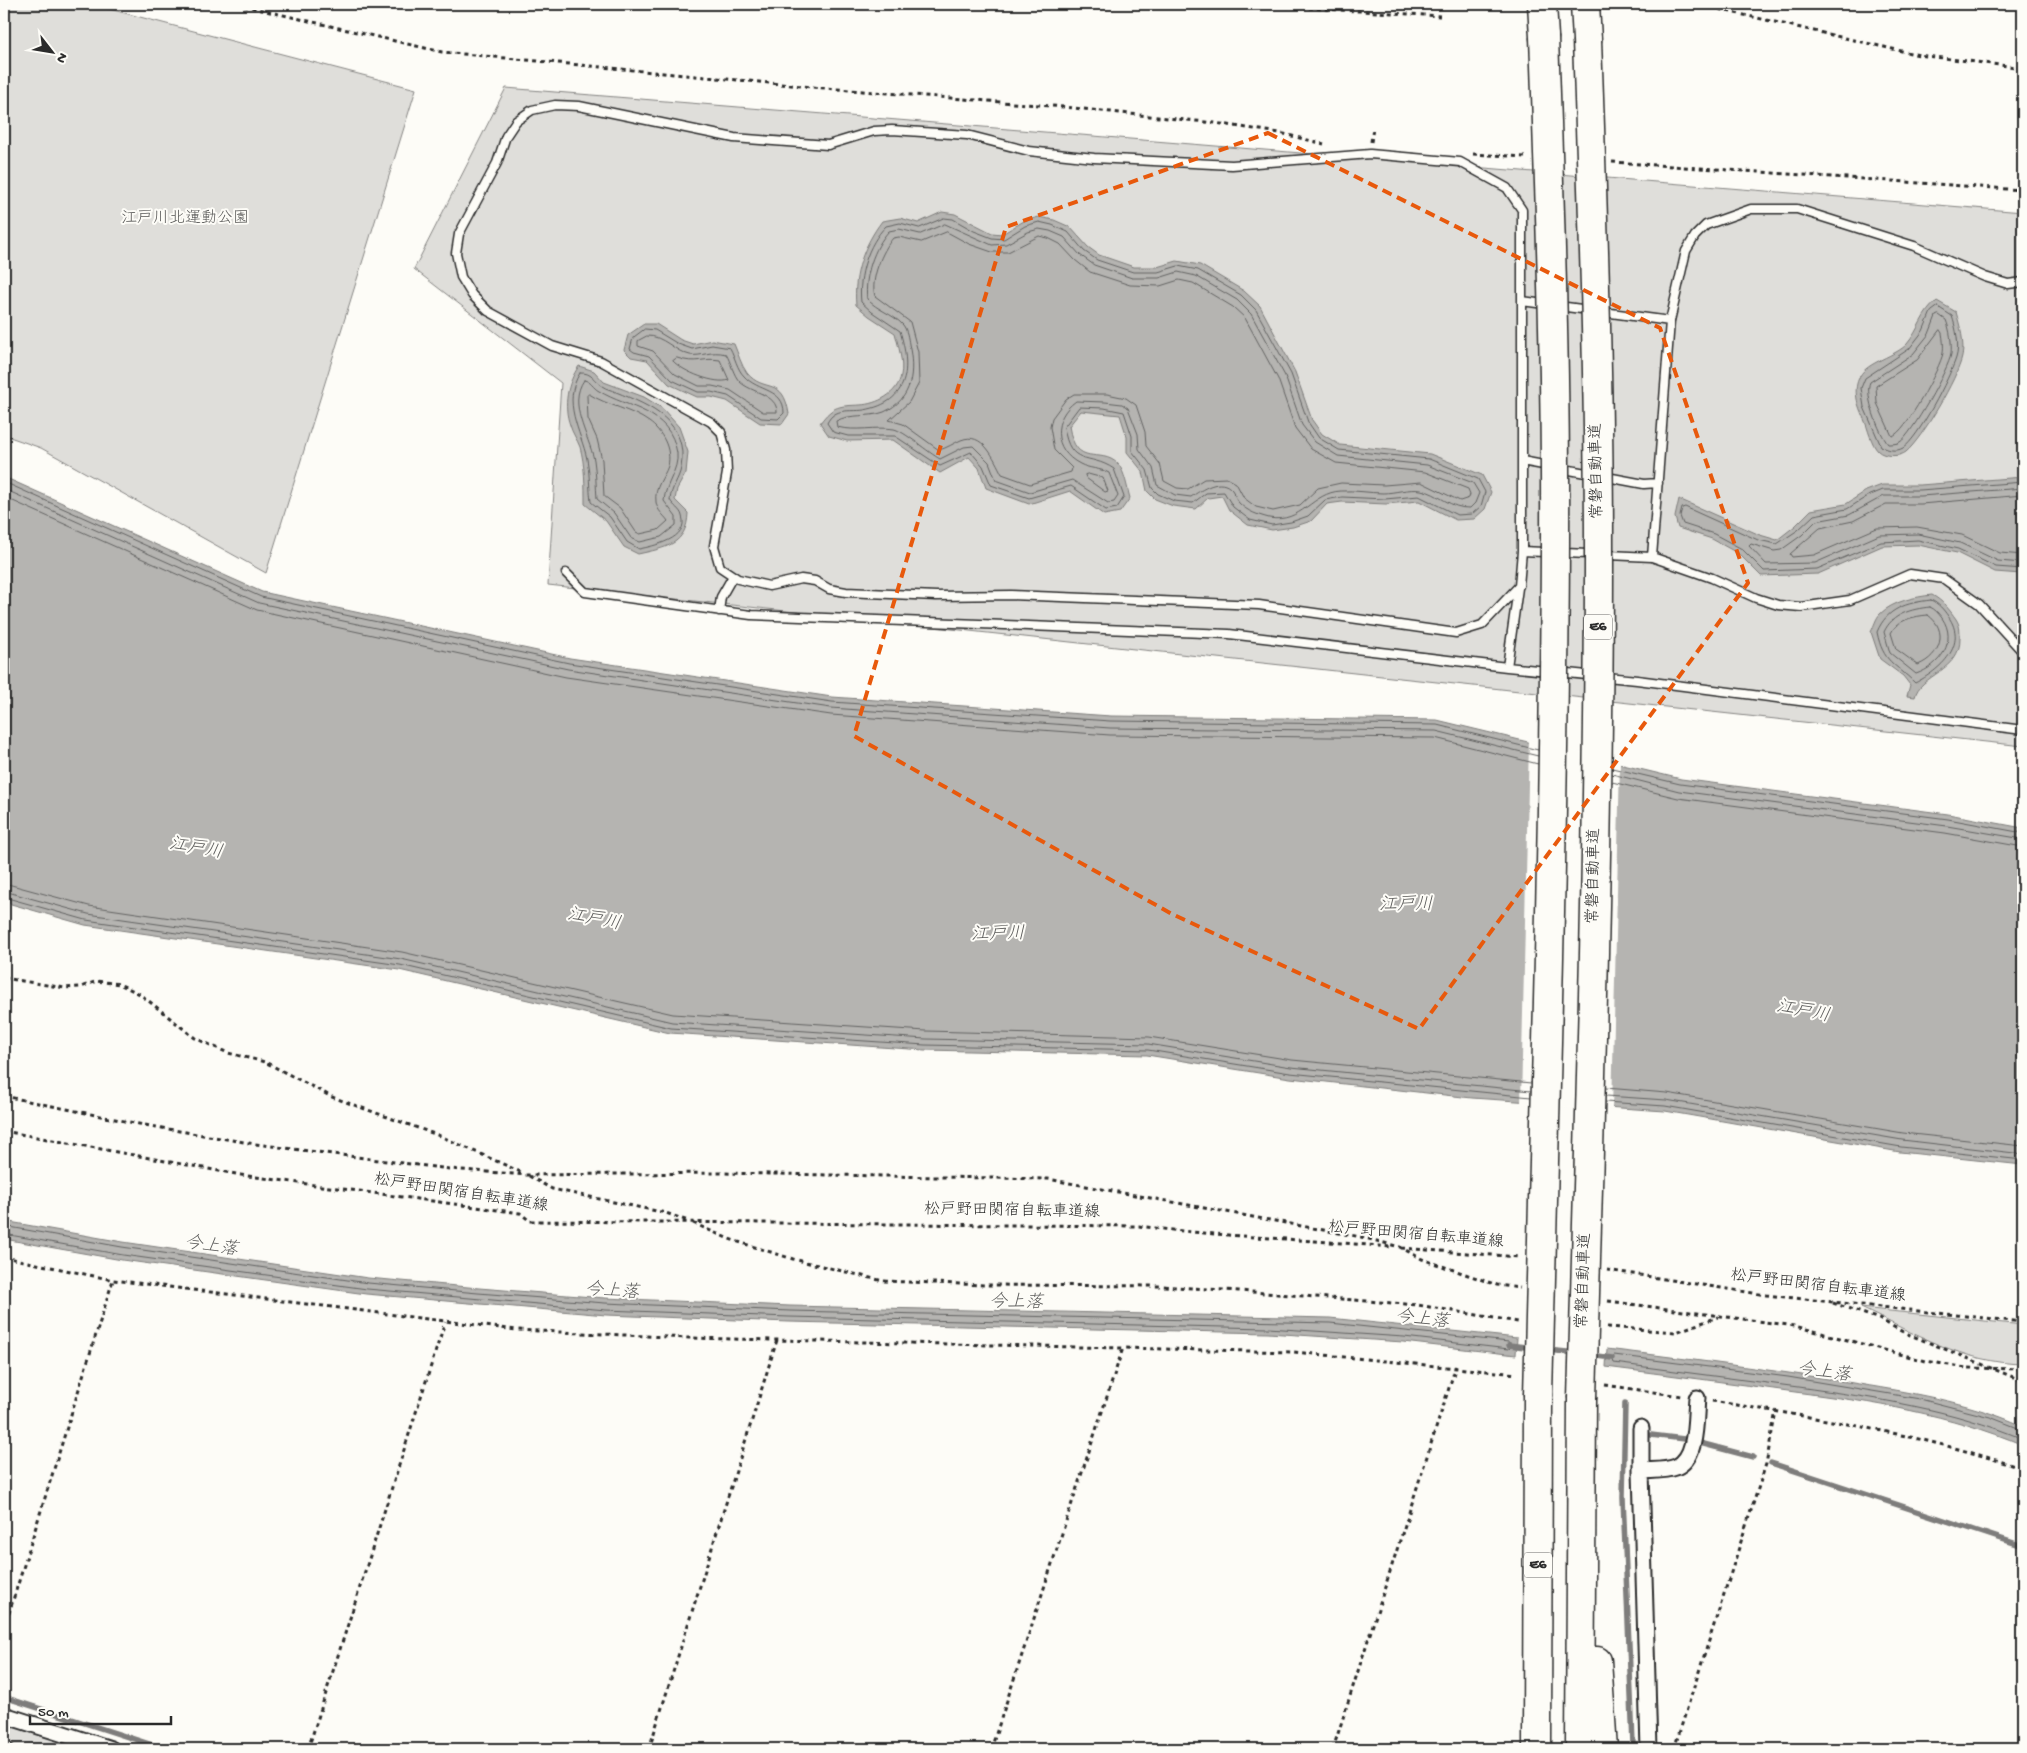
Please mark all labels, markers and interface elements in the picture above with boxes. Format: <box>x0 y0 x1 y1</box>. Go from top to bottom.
north arrow <box>28 28 78 78</box>
text: N <box>51 49 71 66</box>
park label: 江戸川北運動公園 <box>121 209 249 229</box>
street label: 常磐自動車道 <box>1586 423 1608 519</box>
road number: E6 <box>1584 614 1612 640</box>
street label: 常磐自動車道 <box>1583 828 1605 924</box>
water label: 江戸川 <box>168 834 224 864</box>
water label: 江戸川 <box>1379 895 1433 916</box>
water label: 江戸川 <box>565 905 623 935</box>
water label: 江戸川 <box>971 924 1025 946</box>
water label: 江戸川 <box>1774 997 1832 1027</box>
street label: 松戸野田関宿自転車道線 <box>373 1169 550 1217</box>
street label: 松戸野田関宿自転車道線 <box>924 1199 1100 1223</box>
street label: 松戸野田関宿自転車道線 <box>1327 1217 1505 1253</box>
water label: 今上落 <box>183 1231 241 1262</box>
street label: 常磐自動車道 <box>1572 1233 1596 1329</box>
street label: 松戸野田関宿自転車道線 <box>1729 1265 1907 1307</box>
water label: 今上落 <box>584 1279 642 1304</box>
water label: 今上落 <box>989 1291 1045 1314</box>
water label: 今上落 <box>1394 1305 1452 1334</box>
water label: 今上落 <box>1796 1358 1854 1387</box>
road number: E6 <box>1524 1552 1552 1578</box>
scale bar <box>30 1693 171 1725</box>
text: 50 m <box>38 1704 69 1722</box>

